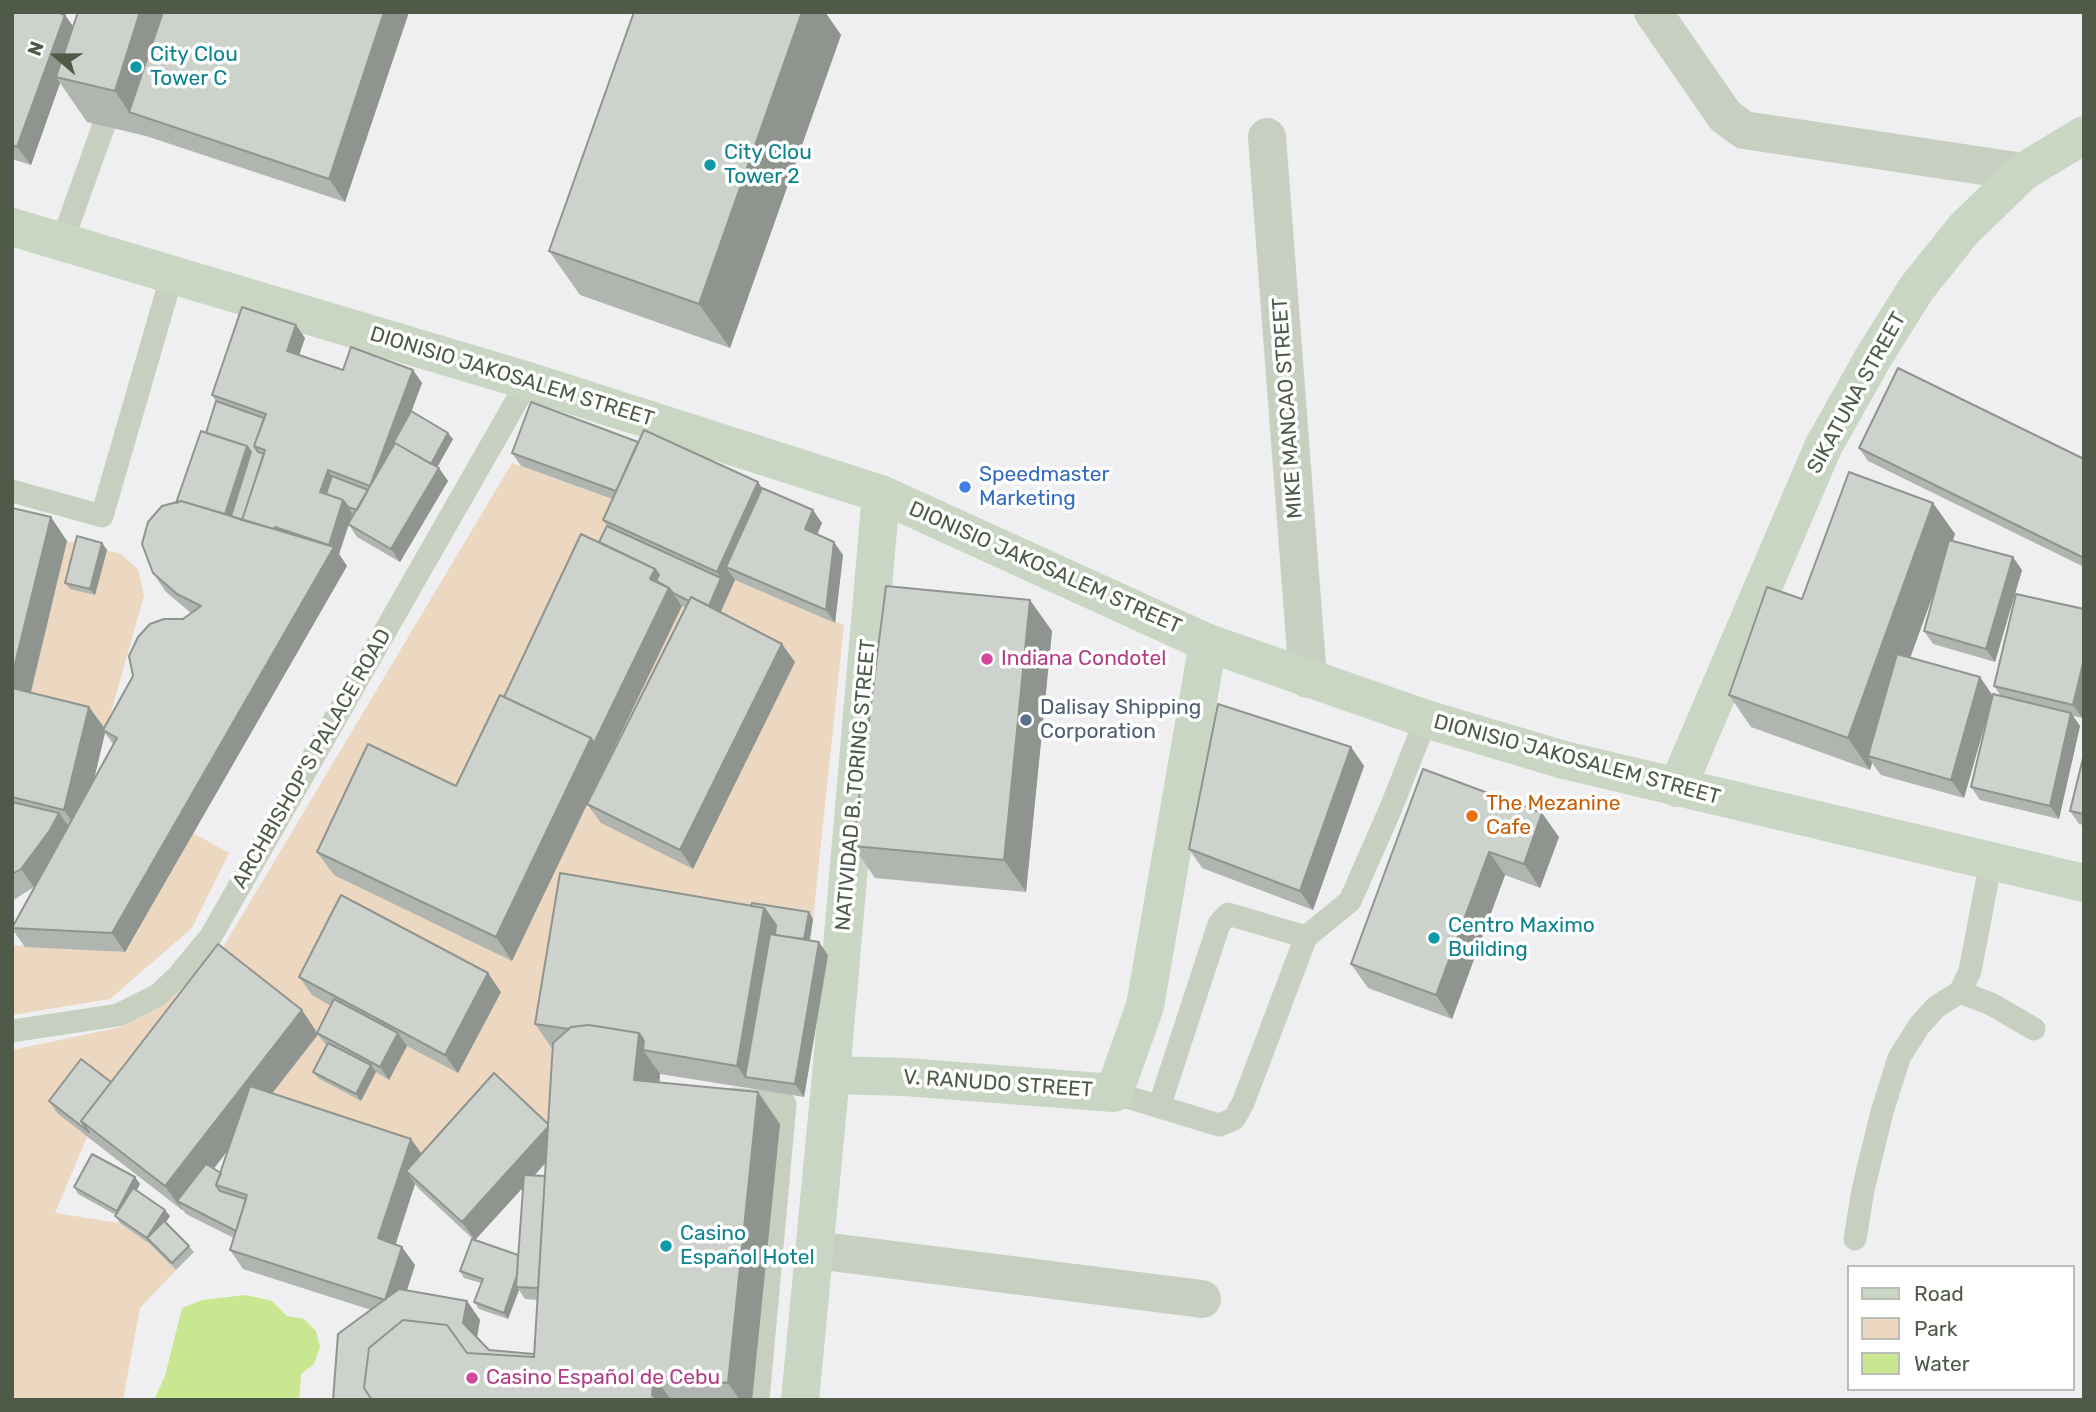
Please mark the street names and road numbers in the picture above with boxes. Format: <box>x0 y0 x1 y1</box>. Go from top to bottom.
street label: MIKE MANCAO STREET <box>1268 297 1308 519</box>
street label: SIKATUNA STREET <box>1802 308 1912 478</box>
street label: DIONISIO JAKOSALEM STREET <box>367 322 657 432</box>
street label: DIONISIO JAKOSALEM STREET <box>905 496 1185 640</box>
street label: ARCHBISHOP'S PALACE ROAD <box>227 625 397 893</box>
street label: NATIVIDAD B. TORING STREET <box>831 638 881 932</box>
street label: DIONISIO JAKOSALEM STREET <box>1431 710 1723 810</box>
street label: V. RANUDO STREET <box>902 1065 1094 1103</box>

